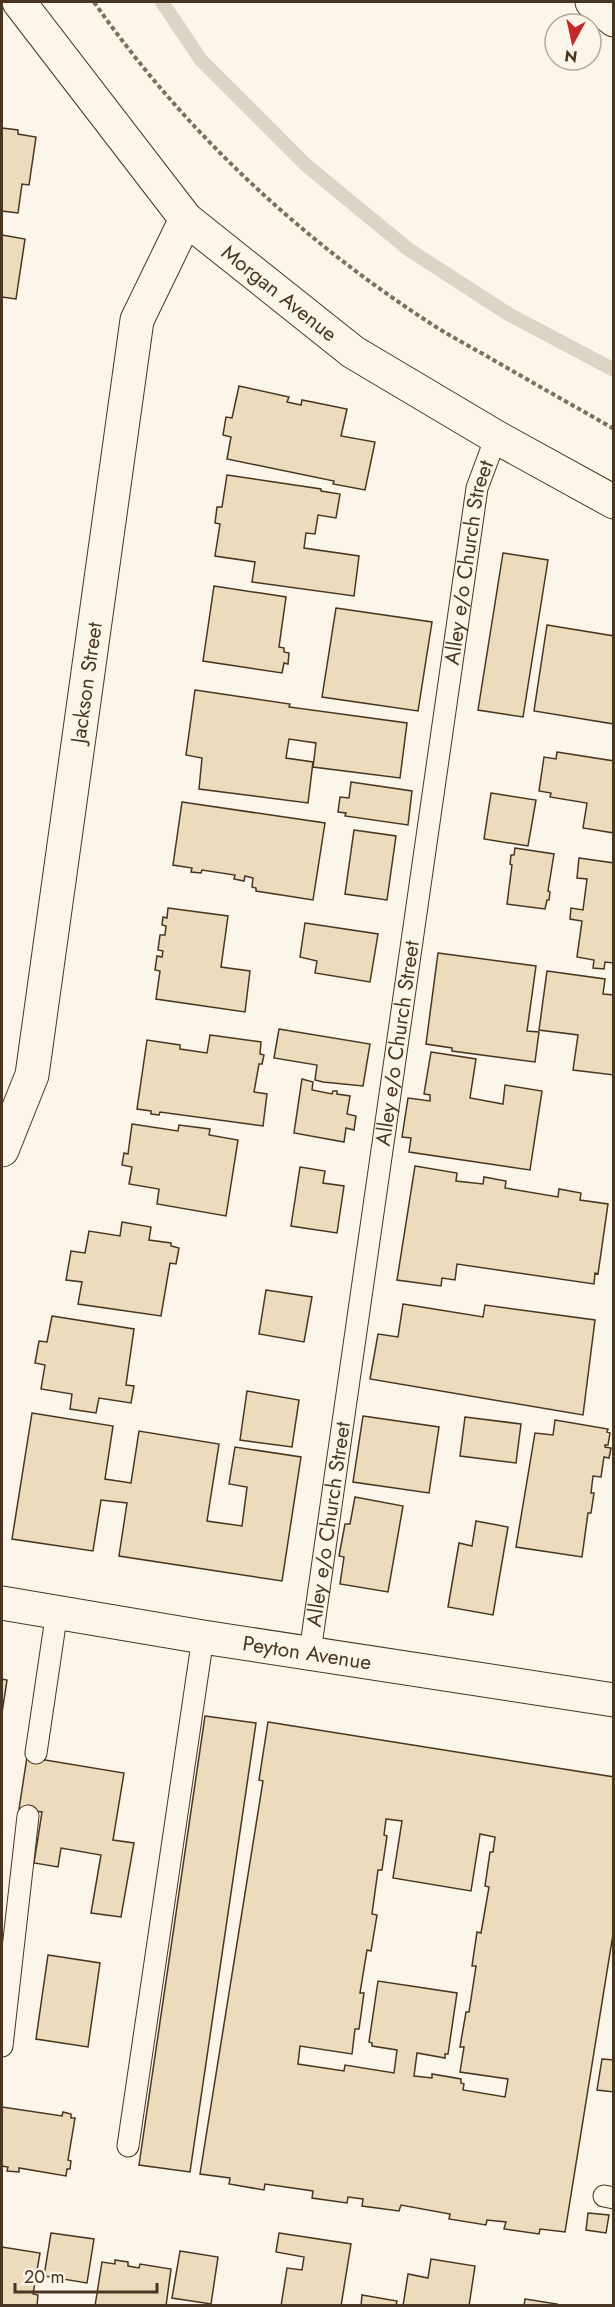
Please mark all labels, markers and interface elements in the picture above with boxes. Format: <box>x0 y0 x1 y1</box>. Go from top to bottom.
north arrow <box>543 12 603 72</box>
text: N <box>563 44 579 69</box>
street label: Morgan Avenue <box>215 238 344 349</box>
street label: Alley e/o Church Street <box>437 456 501 667</box>
street label: Jackson Street <box>63 620 110 748</box>
street label: Alley e/o Church Street <box>368 939 427 1148</box>
street label: Alley e/o Church Street <box>299 1420 358 1629</box>
street label: Peyton Avenue <box>240 1628 374 1678</box>
scale bar <box>15 2256 158 2294</box>
text: 20 m <box>24 2264 64 2290</box>

